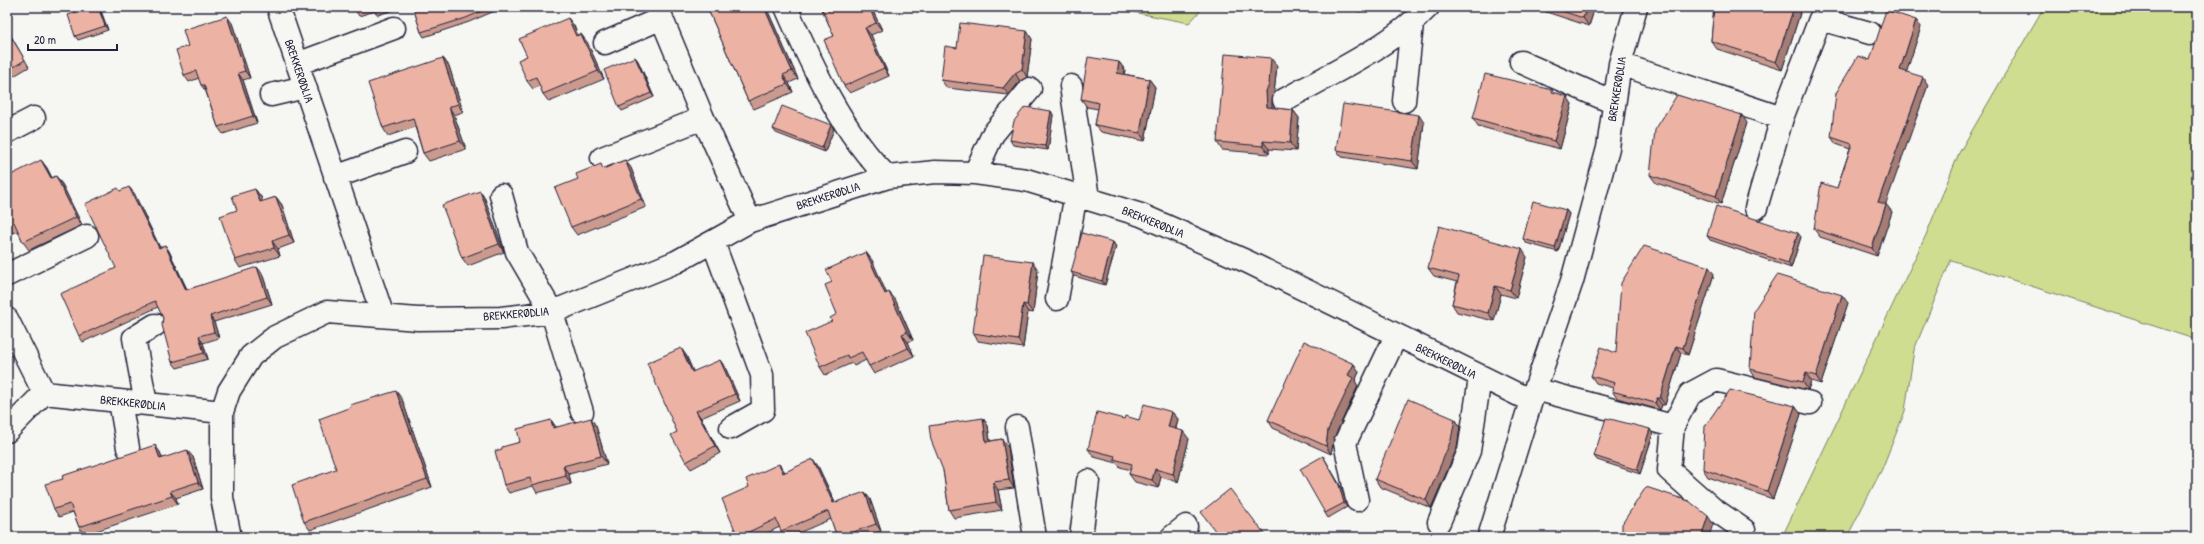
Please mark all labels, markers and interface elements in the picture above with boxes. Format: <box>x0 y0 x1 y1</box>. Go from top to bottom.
scale bar <box>28 26 117 52</box>
text: 20 m <box>34 31 56 48</box>
street label: BREKKERØDLIA <box>281 37 318 105</box>
street label: BREKKERØDLIA <box>1603 55 1630 123</box>
street label: BREKKERØDLIA <box>794 177 862 214</box>
street label: BREKKERØDLIA <box>1120 201 1187 242</box>
street label: BREKKERØDLIA <box>482 302 550 325</box>
street label: BREKKERØDLIA <box>1413 338 1480 383</box>
street label: BREKKERØDLIA <box>99 391 167 414</box>

